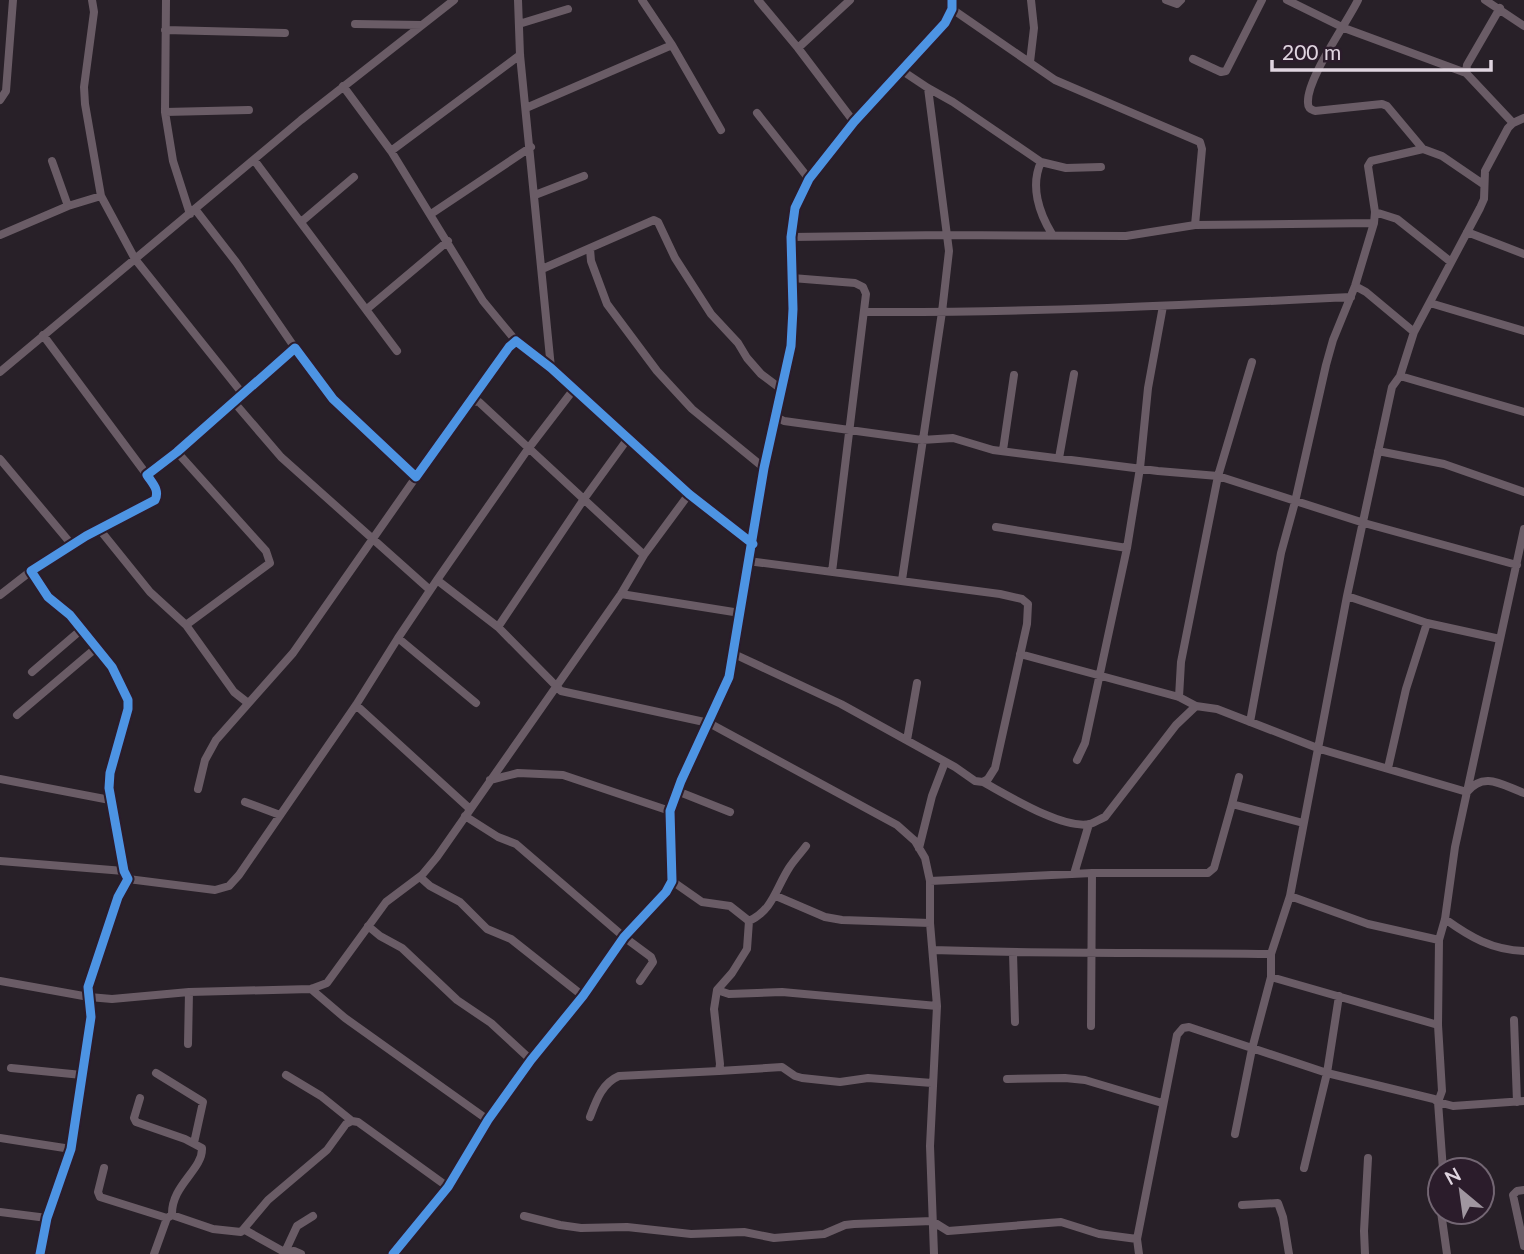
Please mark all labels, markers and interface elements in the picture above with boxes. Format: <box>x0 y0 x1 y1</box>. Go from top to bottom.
scale bar <box>1272 28 1491 72</box>
text: 200 m <box>1282 39 1341 64</box>
north arrow <box>1426 1156 1496 1226</box>
text: N <box>1441 1162 1464 1189</box>

